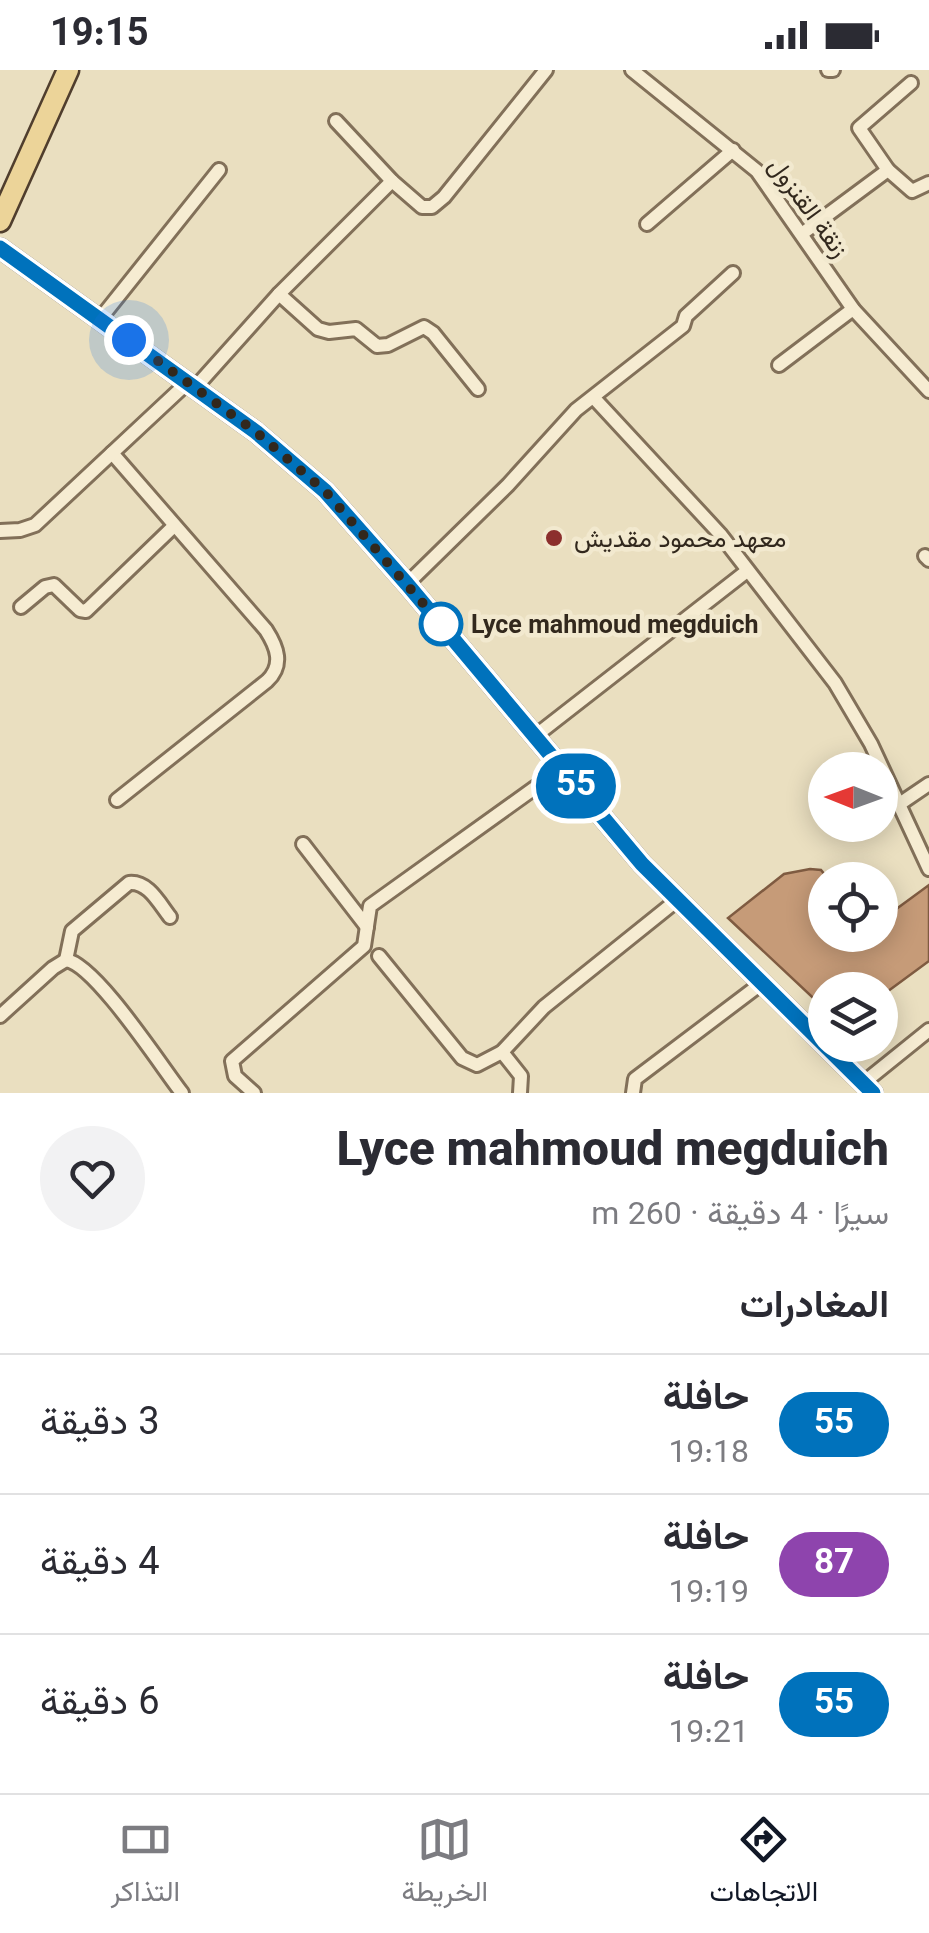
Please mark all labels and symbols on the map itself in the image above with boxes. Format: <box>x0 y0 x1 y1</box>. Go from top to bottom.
street label: زنقة القنزول <box>757 150 857 267</box>
your location <box>104 315 154 365</box>
place label: معهد محمود مقديش <box>574 521 786 560</box>
marker: معهد محمود مقديش <box>543 527 565 549</box>
marker: Lyce mahmoud megduich <box>420 603 462 645</box>
place label: Lyce mahmoud megduich <box>471 607 759 646</box>
north arrow <box>808 752 898 842</box>
line badge: 55 <box>531 754 621 818</box>

